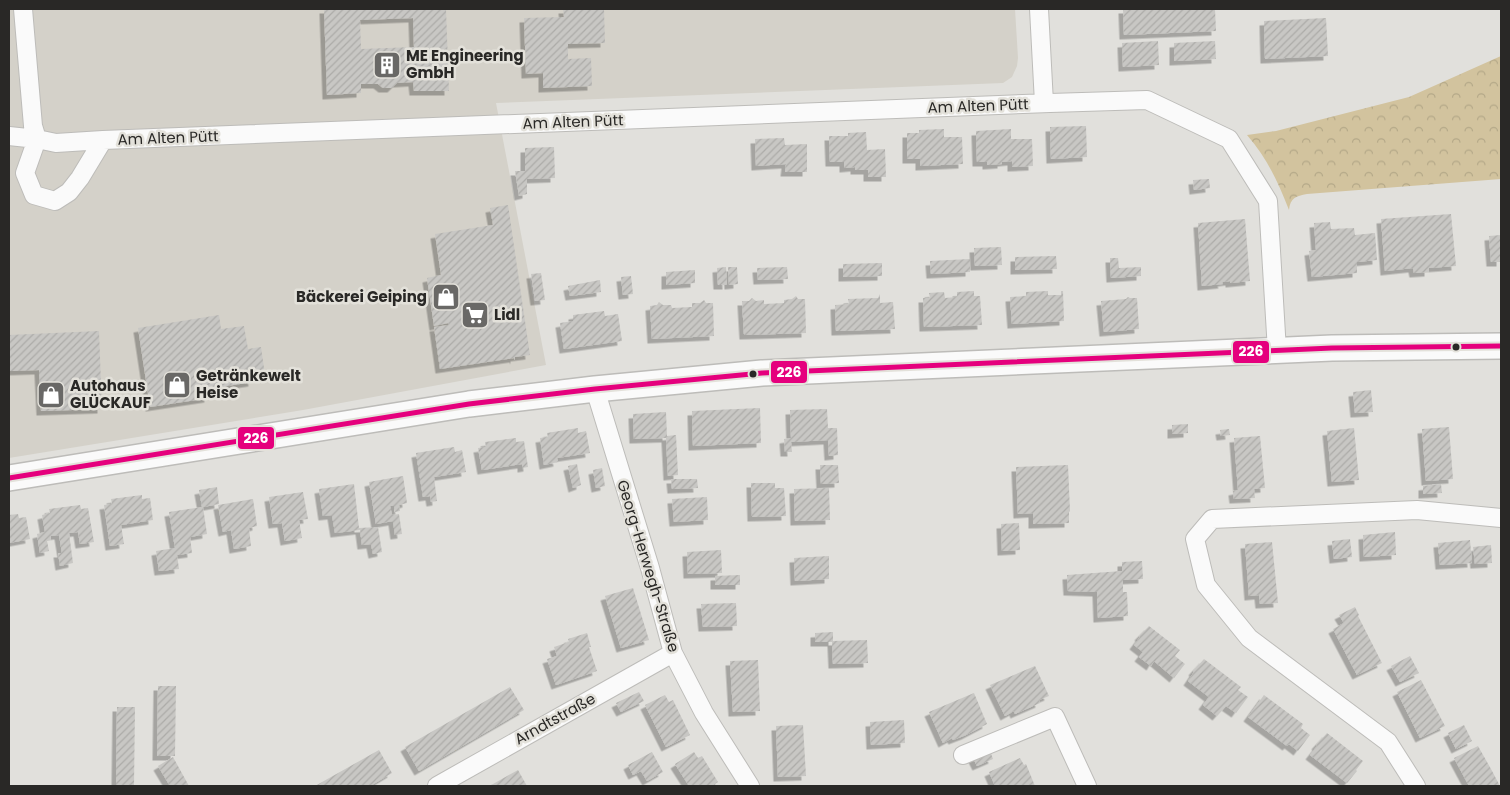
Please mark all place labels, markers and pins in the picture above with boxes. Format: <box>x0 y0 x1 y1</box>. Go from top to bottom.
place label: ME Engineering GmbH <box>406 45 524 83</box>
building icon: ME Engineering GmbH <box>372 50 402 80</box>
shop icon: Bäckerei Geiping <box>431 282 461 312</box>
place label: Bäckerei Geiping <box>296 286 427 307</box>
supermarket icon: Lidl <box>460 300 490 330</box>
place label: Lidl <box>494 304 520 325</box>
unlabelled marker <box>1451 342 1461 352</box>
place label: Getränkewelt Heise <box>196 365 301 403</box>
unlabelled marker <box>748 369 758 379</box>
shop icon: Getränkewelt Heise <box>162 370 192 400</box>
place label: Autohaus GLÜCKAUF <box>70 375 151 413</box>
shop icon: Autohaus GLÜCKAUF <box>36 380 66 410</box>

